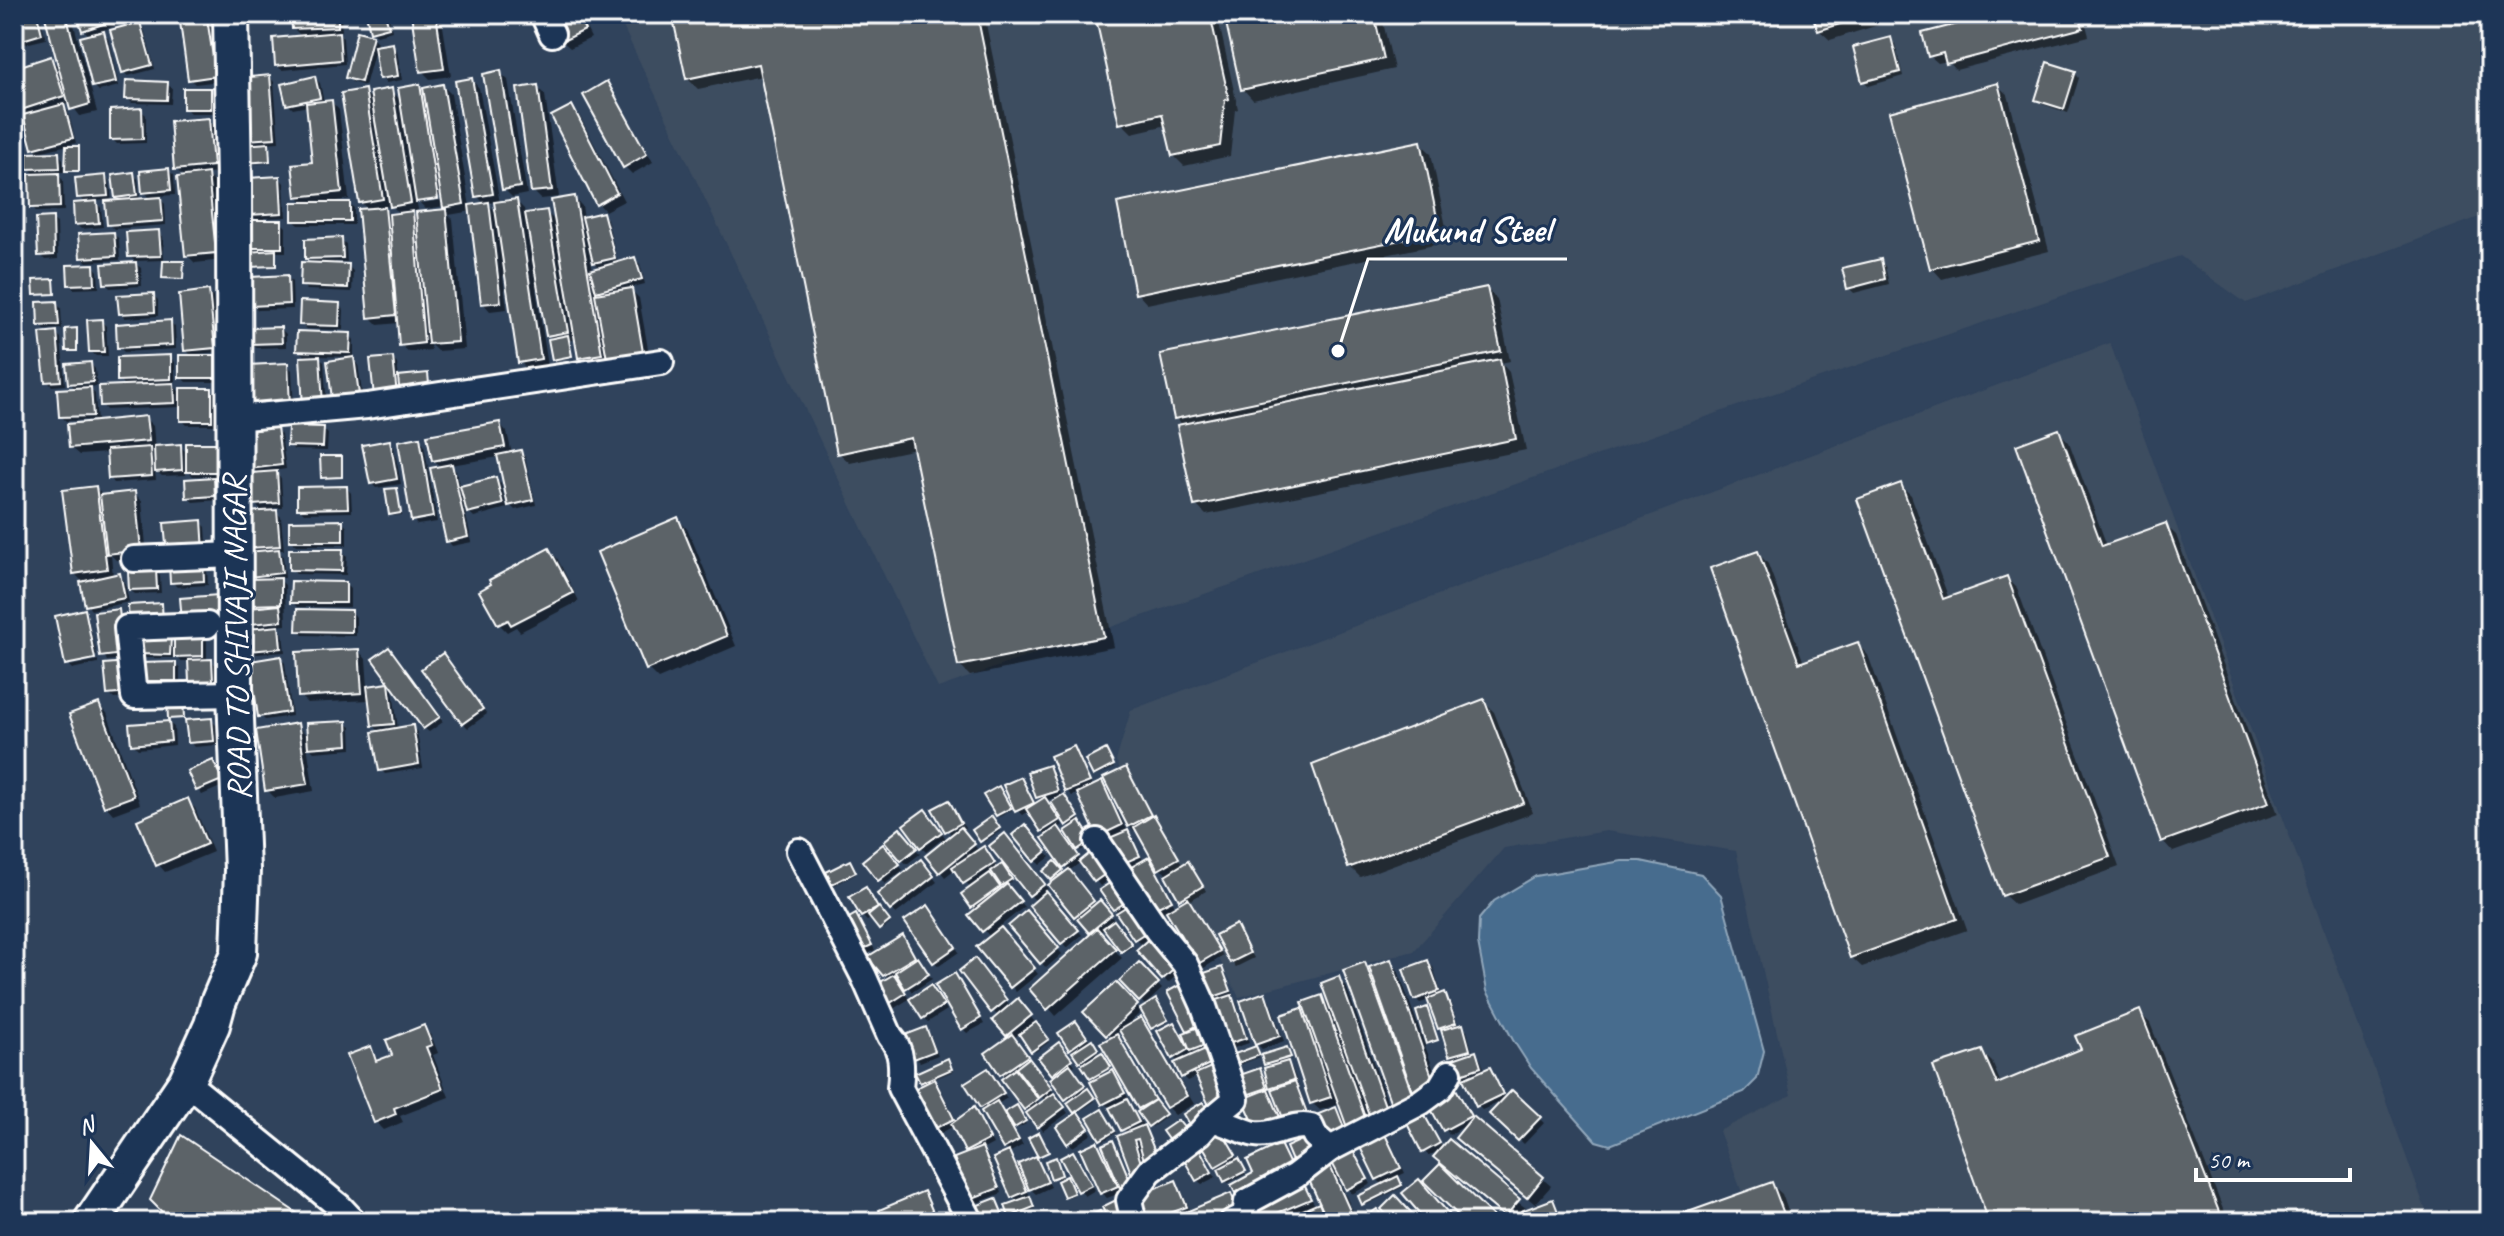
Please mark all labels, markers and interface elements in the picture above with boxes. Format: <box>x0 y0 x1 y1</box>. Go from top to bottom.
callout: Mukund Steel <box>1368 199 1567 259</box>
text: Mukund Steel <box>1384 207 1557 253</box>
street label: ROAD TO SHIVAJI NAGAR <box>212 472 260 801</box>
north arrow <box>52 1104 132 1184</box>
text: N <box>75 1109 100 1141</box>
scale bar <box>2196 1132 2350 1182</box>
text: 50 m <box>2208 1145 2251 1175</box>

